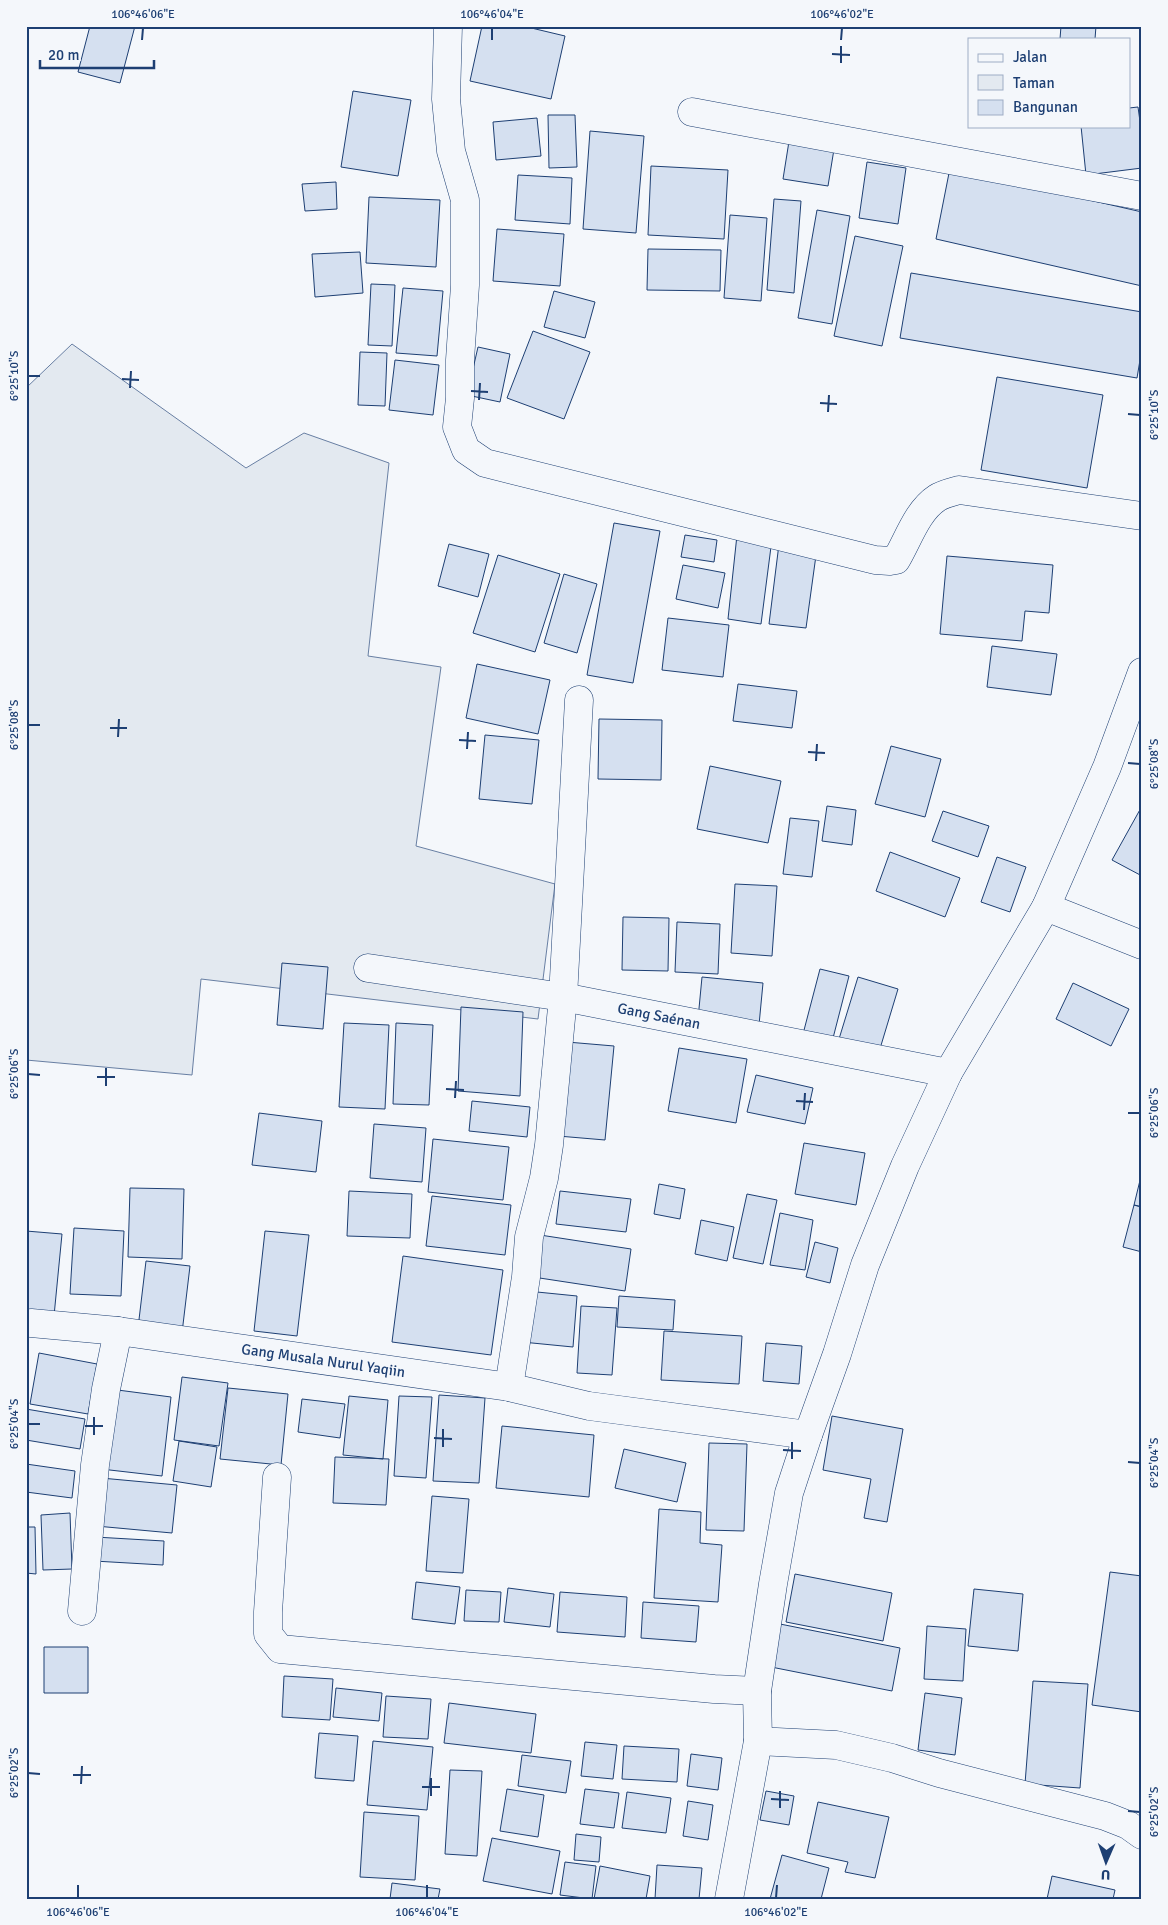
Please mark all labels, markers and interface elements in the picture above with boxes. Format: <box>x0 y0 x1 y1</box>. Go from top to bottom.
text: 106°46'06"E <box>111 7 175 22</box>
text: 106°46'04"E <box>460 7 524 22</box>
text: 106°46'02"E <box>810 7 874 22</box>
scale bar <box>40 38 154 70</box>
legend <box>968 38 1130 128</box>
text: 20 m <box>48 46 79 64</box>
text: Jalan <box>1013 48 1047 66</box>
text: Taman <box>1013 74 1055 92</box>
text: Bangunan <box>1013 98 1078 116</box>
text: 6°25'10"S <box>7 350 22 401</box>
text: 6°25'10"S <box>1147 389 1162 440</box>
text: 6°25'08"S <box>7 699 22 750</box>
text: 6°25'08"S <box>1147 738 1162 789</box>
street label: Gang Saénan <box>616 999 702 1033</box>
text: 6°25'06"S <box>7 1048 22 1099</box>
text: 6°25'06"S <box>1147 1087 1162 1138</box>
street label: Gang Musala Nurul Yaqiin <box>240 1340 406 1381</box>
text: 6°25'04"S <box>7 1398 22 1449</box>
text: 6°25'04"S <box>1147 1437 1162 1488</box>
text: 6°25'02"S <box>7 1747 22 1798</box>
text: 6°25'02"S <box>1147 1786 1162 1837</box>
north arrow <box>1080 1838 1130 1888</box>
text: U <box>1101 1866 1111 1883</box>
text: 106°46'06"E <box>46 1905 110 1920</box>
text: 106°46'04"E <box>395 1905 459 1920</box>
text: 106°46'02"E <box>744 1905 808 1920</box>

